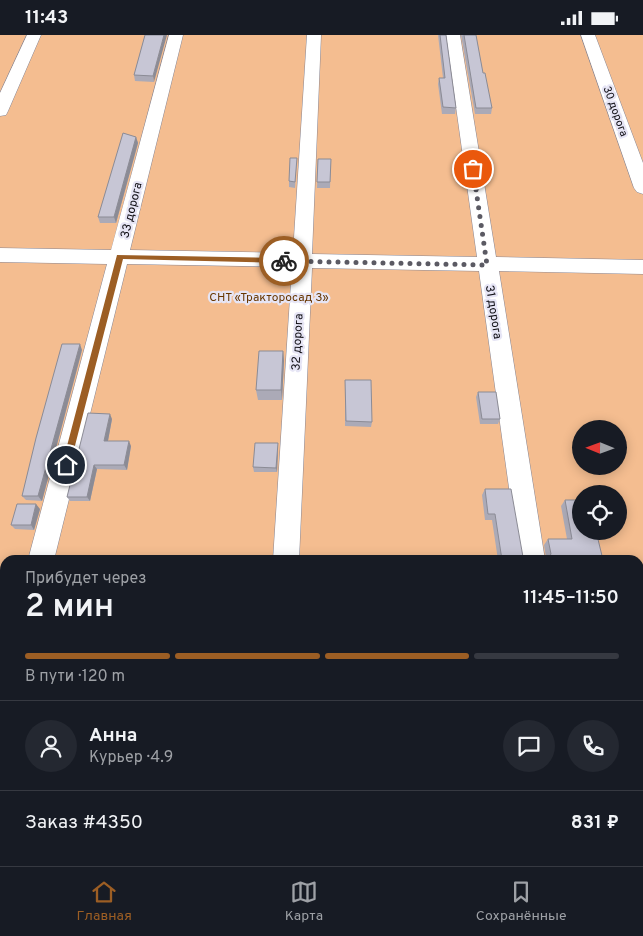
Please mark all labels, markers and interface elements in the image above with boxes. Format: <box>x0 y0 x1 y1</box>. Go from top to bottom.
text: 11:43 <box>25 6 68 30</box>
street label: 30 дорога <box>599 84 631 139</box>
pin <box>452 148 494 190</box>
icon: bag <box>459 155 487 183</box>
street label: 33 дорога <box>117 181 147 240</box>
courier <box>259 236 309 286</box>
icon: bike <box>270 247 298 275</box>
street label: 31 дорога <box>481 284 505 340</box>
park label: СНТ «Тракторосад 3» <box>209 290 329 306</box>
street label: 32 дорога <box>289 313 307 371</box>
north arrow <box>572 420 628 475</box>
map controls <box>572 420 627 540</box>
pin <box>45 444 87 486</box>
icon: home <box>52 451 80 479</box>
button: locate <box>572 485 627 540</box>
text: Прибудет через <box>25 569 147 589</box>
text: 11:45–11:50 <box>523 586 619 610</box>
text: 2 мин <box>25 588 114 628</box>
text: В пути · 120 m <box>25 667 125 687</box>
button: person <box>25 720 77 772</box>
button: chat <box>503 720 555 772</box>
button: phone <box>567 720 619 772</box>
text: Анна <box>89 724 137 748</box>
text: Курьер · 4.9 <box>89 748 173 768</box>
text: Заказ #4350 <box>25 811 143 835</box>
text: 831 ₽ <box>571 811 619 835</box>
tab: Главная <box>76 878 132 925</box>
tab: Карта <box>285 878 323 925</box>
tab: Сохранённые <box>476 878 567 925</box>

